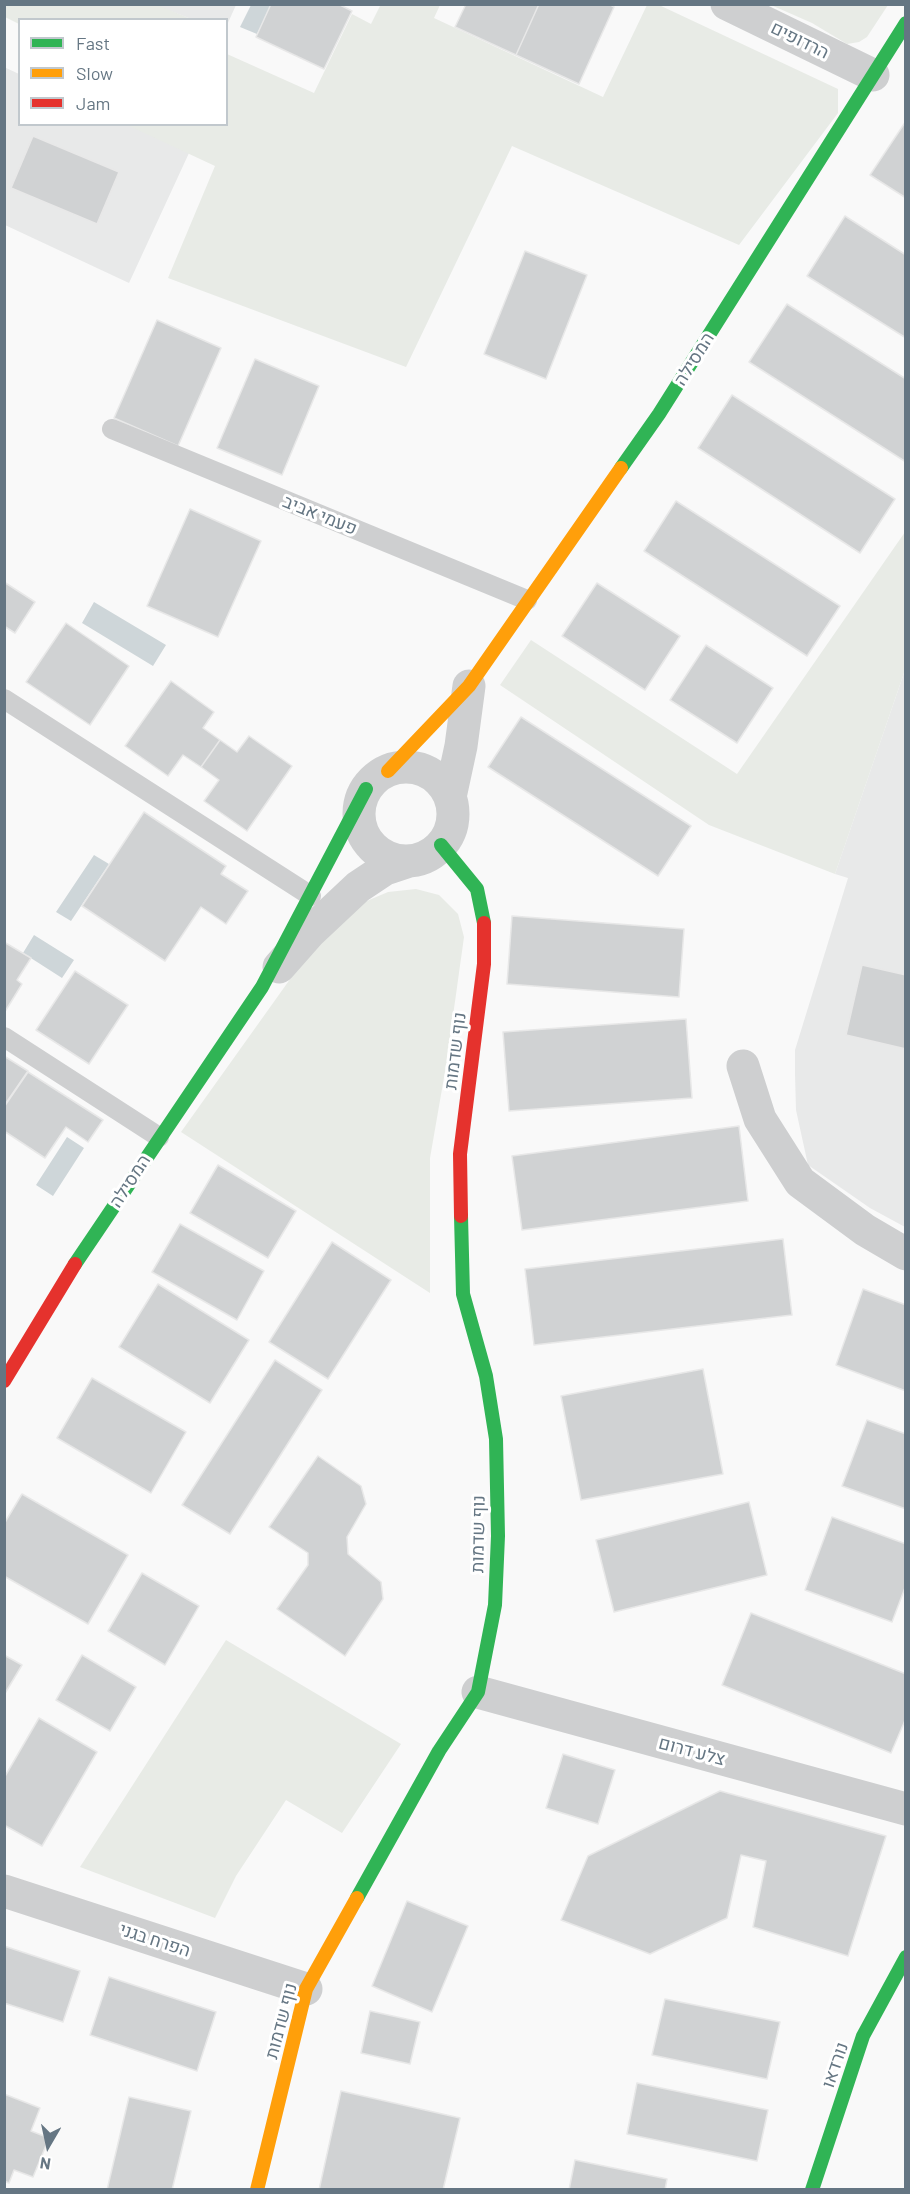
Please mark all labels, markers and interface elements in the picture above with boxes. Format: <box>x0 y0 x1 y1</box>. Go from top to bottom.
street label: הרדופים <box>767 17 833 63</box>
legend <box>18 18 228 126</box>
text: Fast <box>76 32 110 54</box>
text: Slow <box>76 62 113 84</box>
text: Jam <box>76 92 110 114</box>
street label: המסילה <box>669 328 719 390</box>
street label: פעמי אביב <box>280 490 360 540</box>
street label: נוף שדמות <box>440 1011 470 1091</box>
street label: המסילה <box>105 1150 155 1212</box>
street label: נוף שדמות <box>467 1495 489 1573</box>
street label: צלע דרום <box>656 1732 728 1770</box>
street label: הפרח בגני <box>117 1918 193 1962</box>
street label: נוף שדמות <box>261 1981 301 2061</box>
street label: נורדאו <box>817 2039 853 2091</box>
north arrow <box>18 2116 78 2176</box>
text: N <box>38 2154 52 2174</box>

